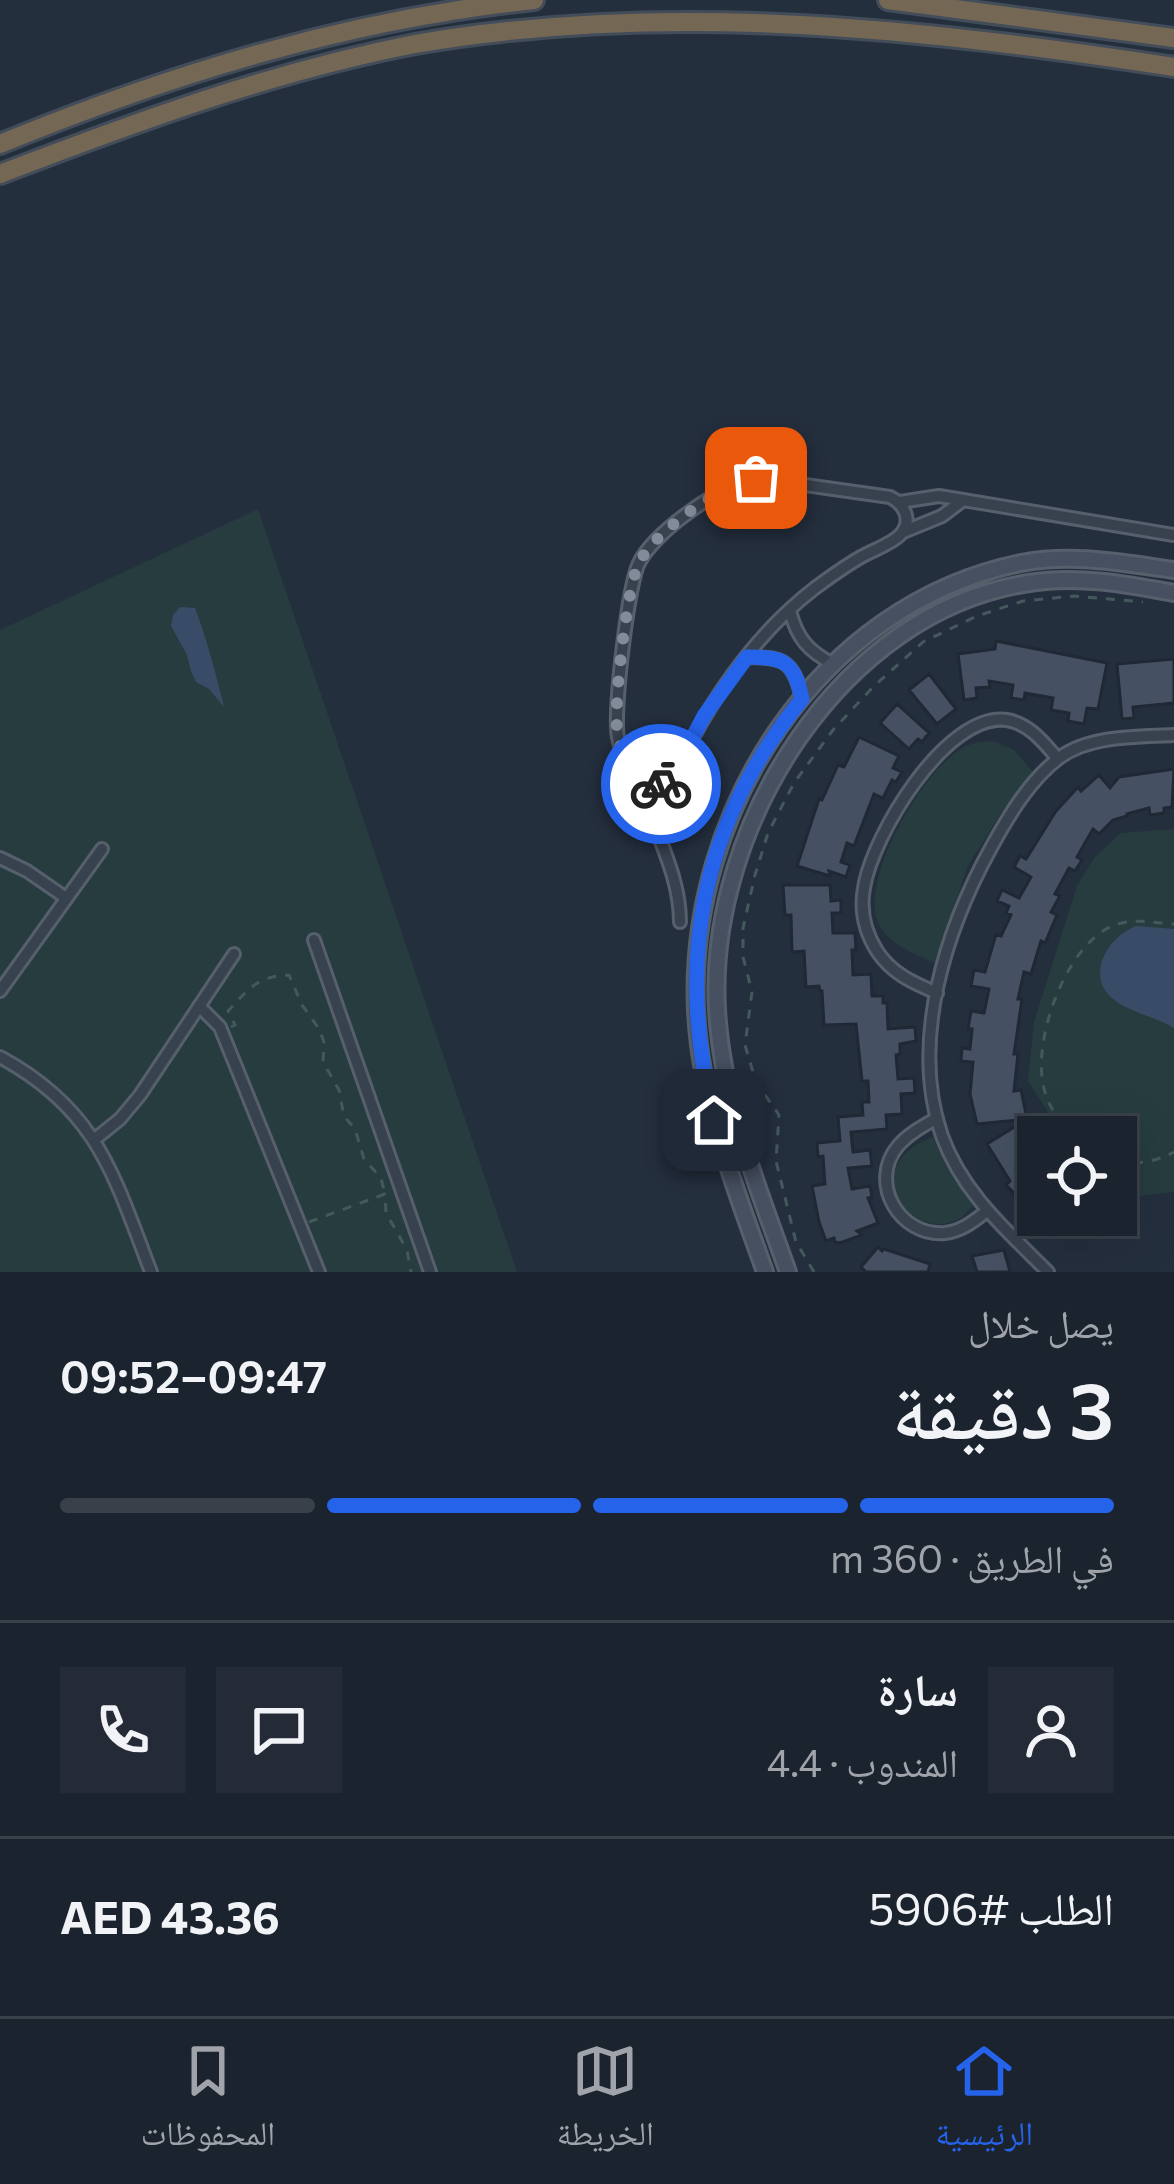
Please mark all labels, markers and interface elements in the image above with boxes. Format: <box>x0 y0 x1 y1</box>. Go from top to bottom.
pin <box>705 427 807 529</box>
icon: bag <box>723 445 789 511</box>
courier <box>601 724 721 844</box>
icon: bike <box>628 751 694 817</box>
pin <box>663 1069 765 1171</box>
icon: home <box>681 1087 747 1153</box>
map controls <box>1017 1116 1137 1236</box>
button: locate <box>1017 1116 1137 1236</box>
text: يصل خلال <box>968 1298 1114 1346</box>
text: 09:47–09:52 <box>60 1347 327 1402</box>
text: 3 دقيقة <box>892 1360 1114 1455</box>
text: في الطريق · 360 m <box>830 1533 1114 1581</box>
text: سارة <box>877 1660 958 1715</box>
button: phone <box>60 1667 186 1793</box>
button: chat <box>216 1667 342 1793</box>
button: person <box>988 1667 1114 1793</box>
text: المندوب · 4.4 <box>767 1737 958 1785</box>
text: الطلب #5906 <box>868 1879 1114 1934</box>
text: AED 43.36 <box>60 1888 280 1943</box>
tab: المحفوظات <box>141 2038 275 2166</box>
tab: الخريطة <box>557 2038 654 2166</box>
tab: الرئيسية <box>935 2038 1033 2166</box>

